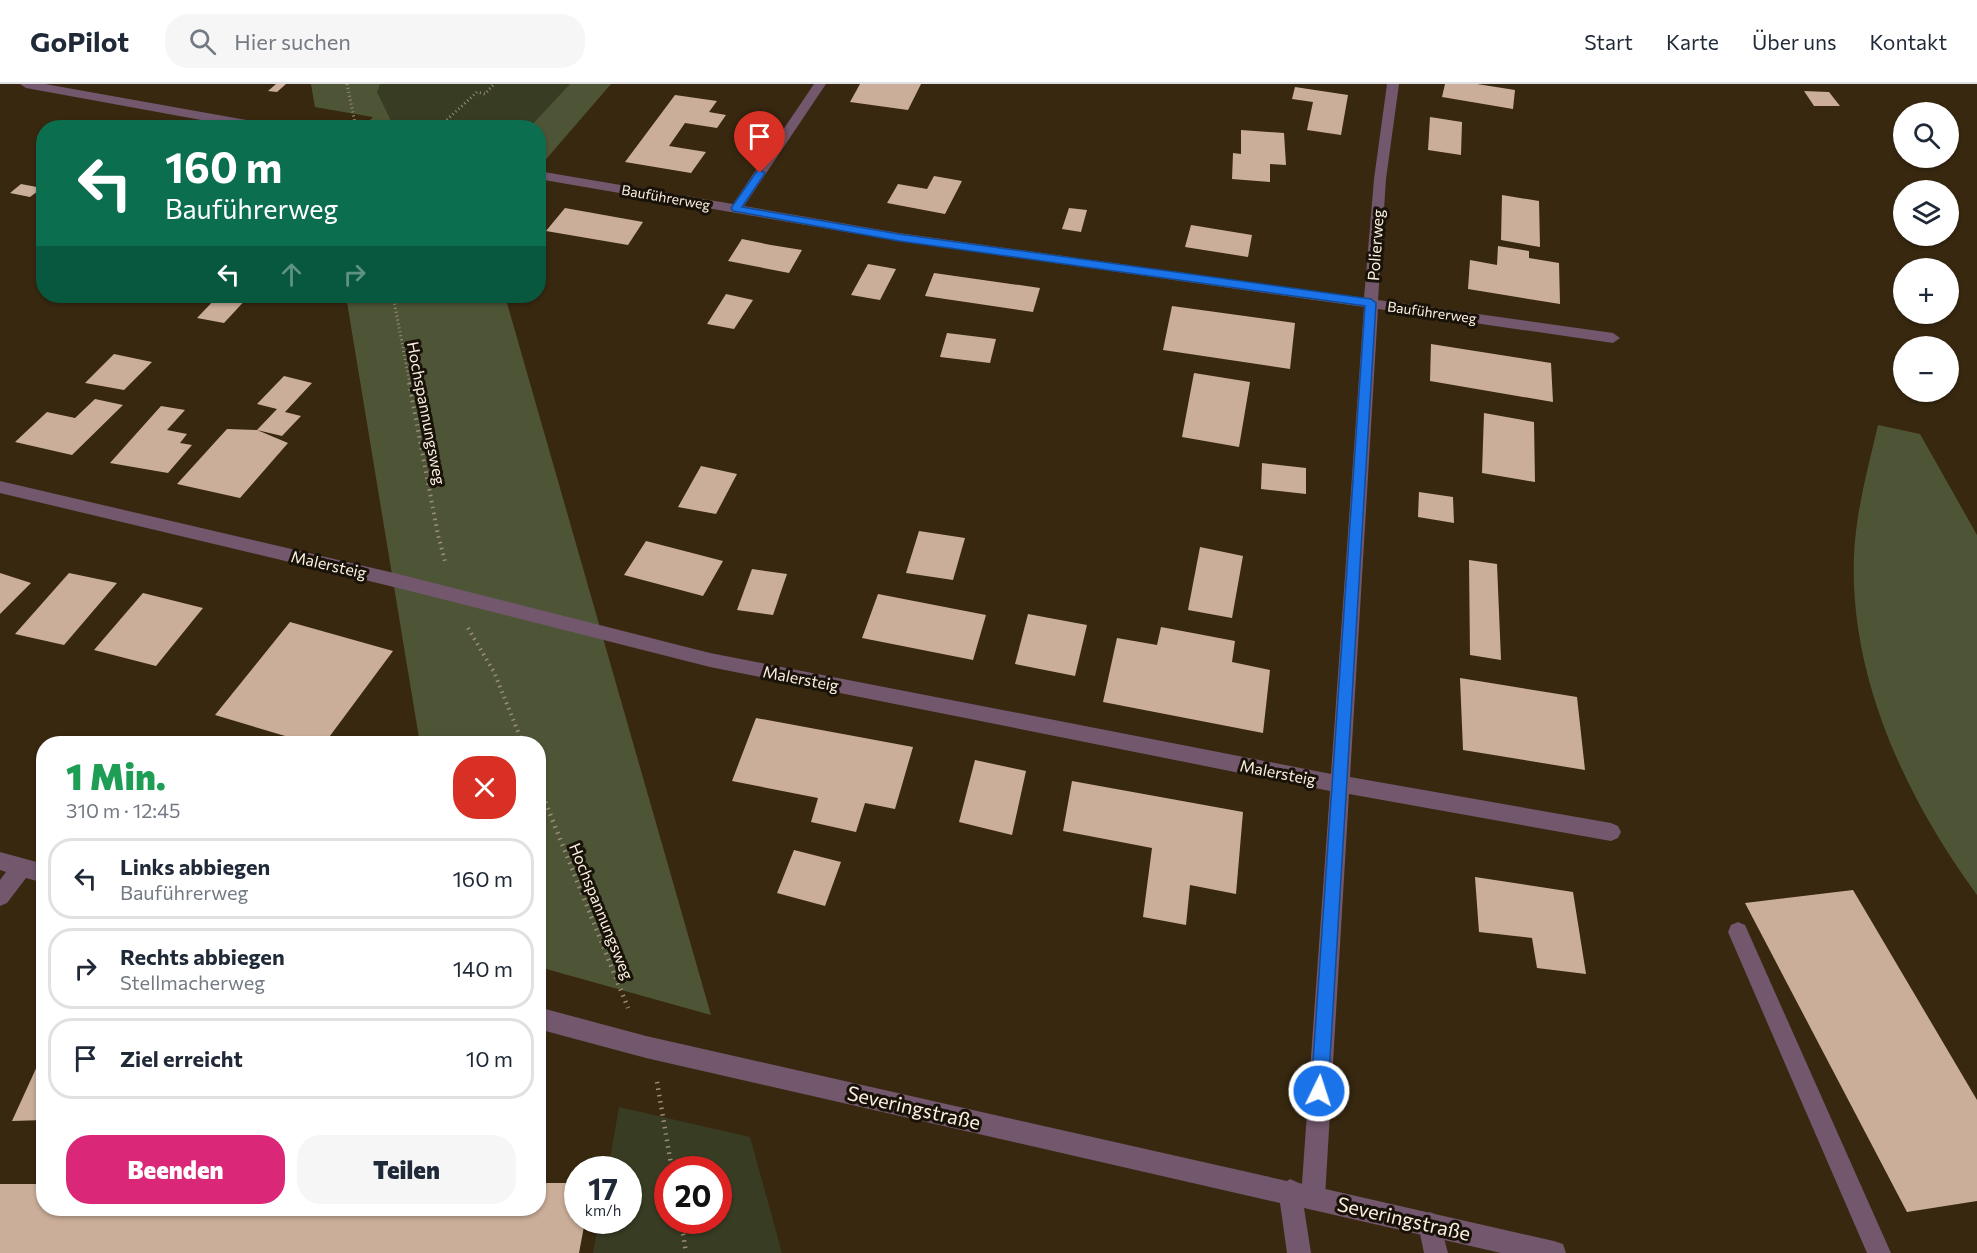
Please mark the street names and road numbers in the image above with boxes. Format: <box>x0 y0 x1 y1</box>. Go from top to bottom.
street label: Bauführerweg <box>620 181 712 213</box>
street label: Polierweg <box>1363 208 1387 282</box>
street label: Bauführerweg <box>1386 297 1478 327</box>
street label: Hochspannungsweg <box>404 340 450 487</box>
street label: Malersteig <box>289 546 369 582</box>
street label: Malersteig <box>761 661 841 695</box>
street label: Malersteig <box>1238 755 1318 789</box>
street label: Hochspannungsweg <box>566 840 638 982</box>
street label: Severingstraße <box>845 1080 983 1134</box>
street label: Severingstraße <box>1335 1191 1473 1245</box>

